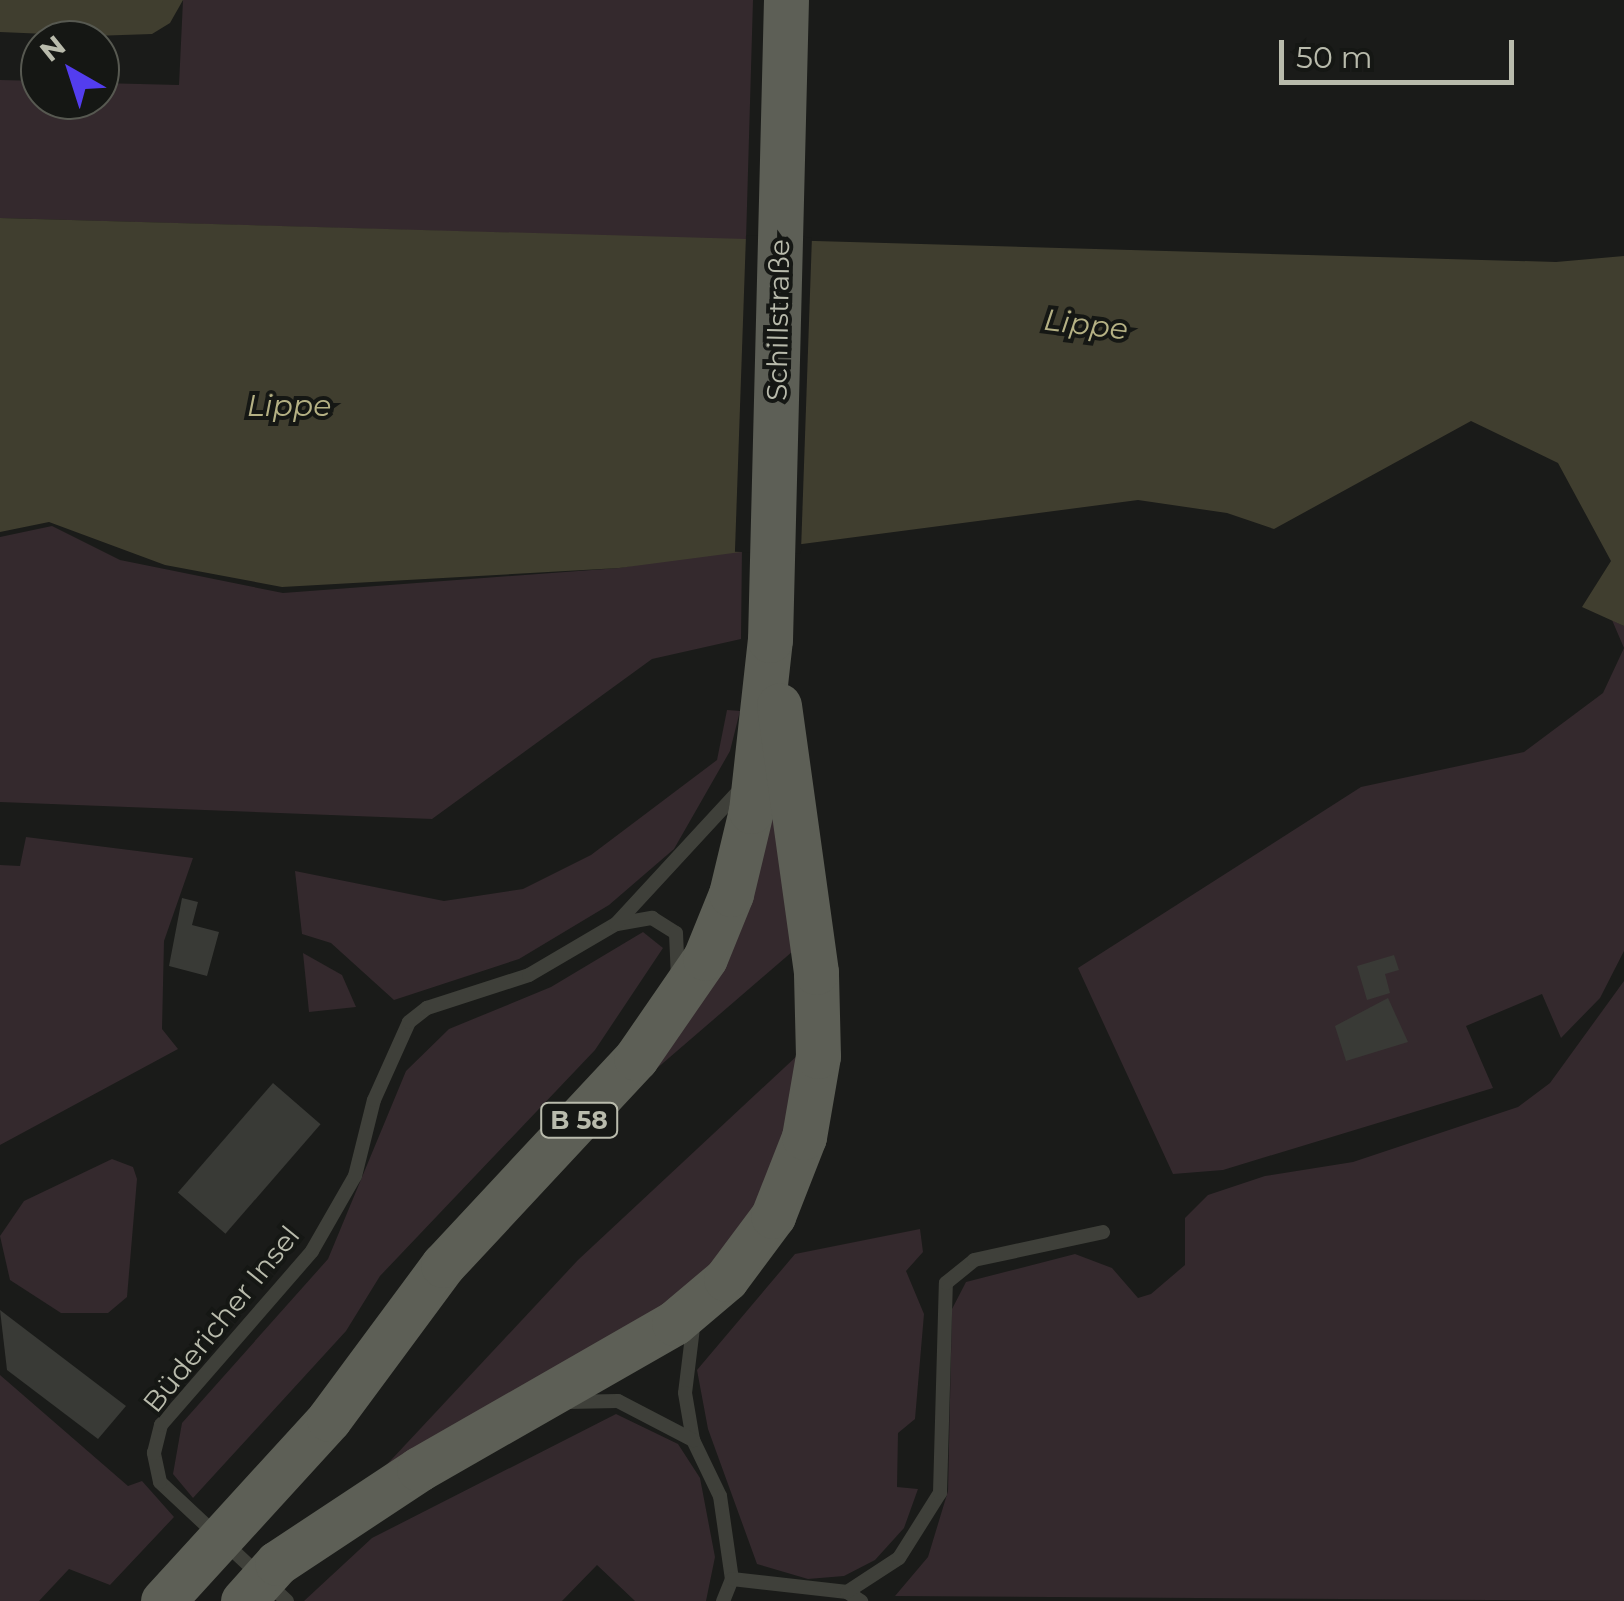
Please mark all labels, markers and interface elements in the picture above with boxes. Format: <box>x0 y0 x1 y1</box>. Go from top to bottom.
north arrow <box>20 20 120 120</box>
scale bar <box>1284 20 1519 82</box>
text: N <box>33 28 72 69</box>
text: 50 m <box>1296 39 1373 76</box>
street label: Schillstraße <box>760 239 796 401</box>
water label: Lippe <box>1042 302 1130 348</box>
water label: Lippe <box>247 388 331 424</box>
road number: B 58 <box>539 1100 619 1140</box>
street label: Büdericher Insel <box>136 1219 306 1419</box>

